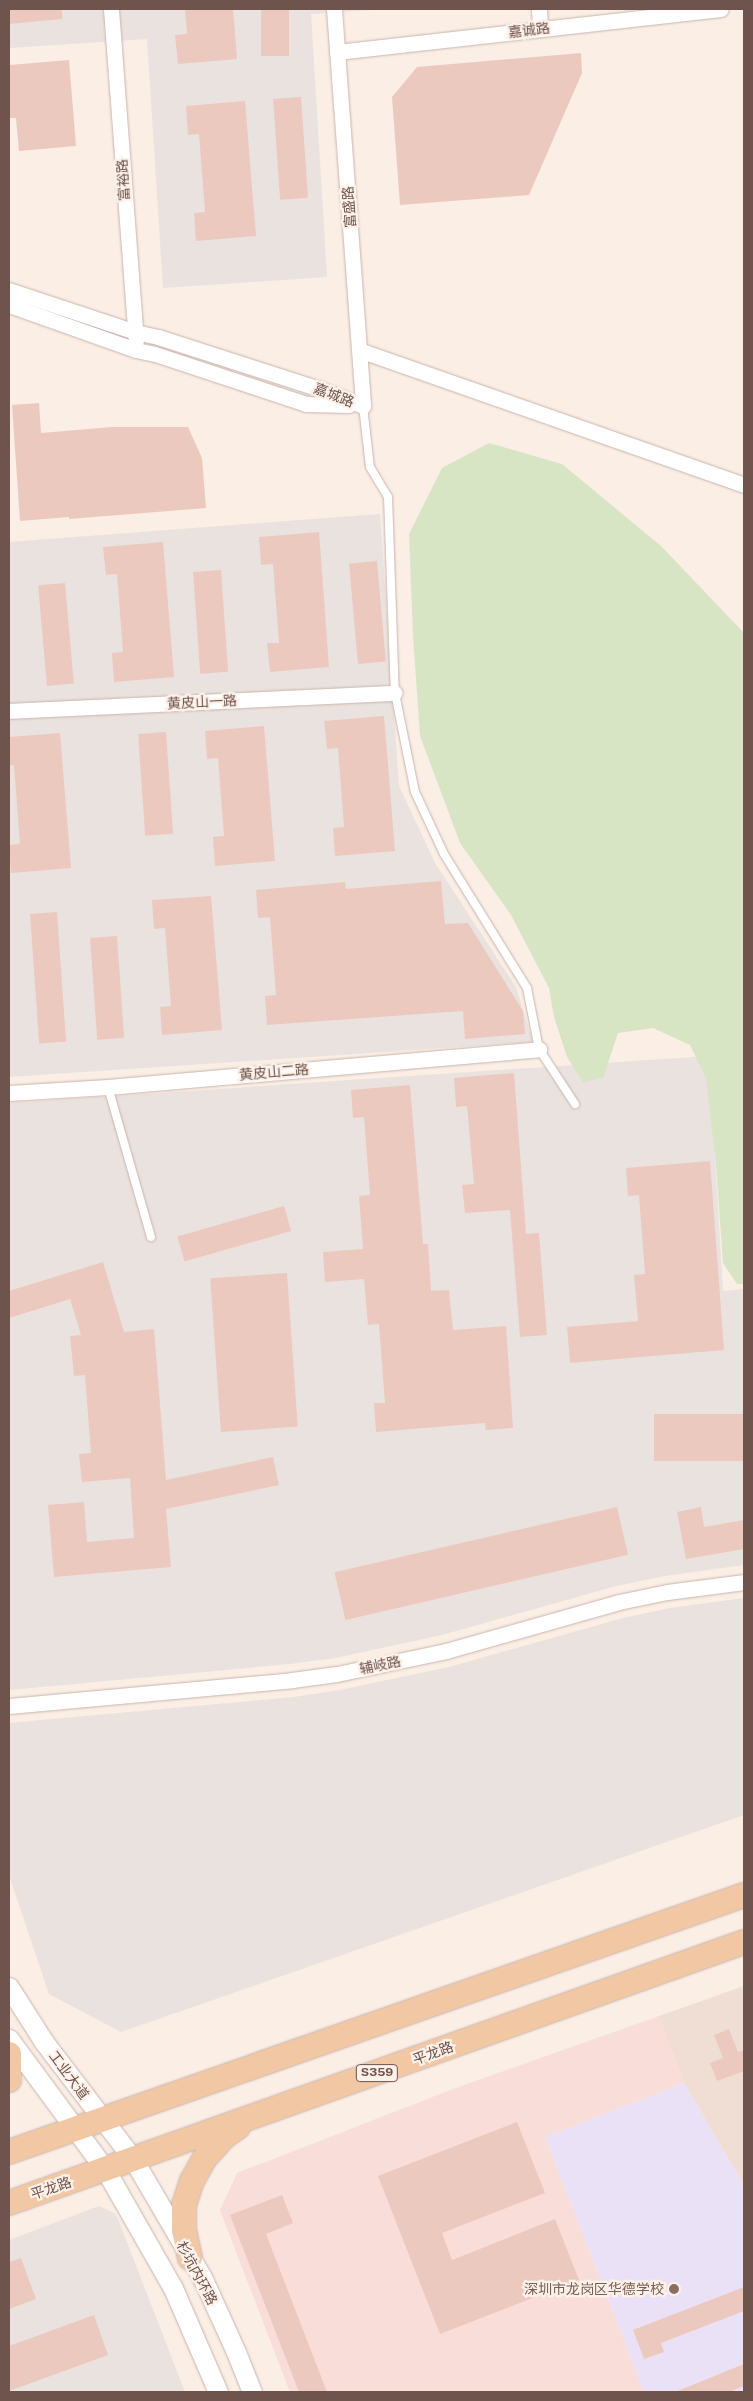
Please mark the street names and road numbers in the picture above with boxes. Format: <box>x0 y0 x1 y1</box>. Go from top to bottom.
street label: 嘉诚路 <box>507 19 551 41</box>
street label: 富裕路 <box>113 158 133 202</box>
street label: 富盛路 <box>339 185 359 229</box>
street label: 嘉城路 <box>311 380 357 410</box>
street label: 黄皮山一路 <box>167 692 237 712</box>
street label: 黄皮山二路 <box>238 1061 310 1083</box>
street label: 辅岐路 <box>358 1652 402 1678</box>
street label: 平龙路 <box>410 2038 456 2068</box>
street label: 工业大道 <box>45 2048 93 2102</box>
road number: S359 <box>356 2064 398 2082</box>
street label: 平龙路 <box>28 2173 74 2203</box>
street label: 杉坑内环路 <box>173 2238 221 2308</box>

